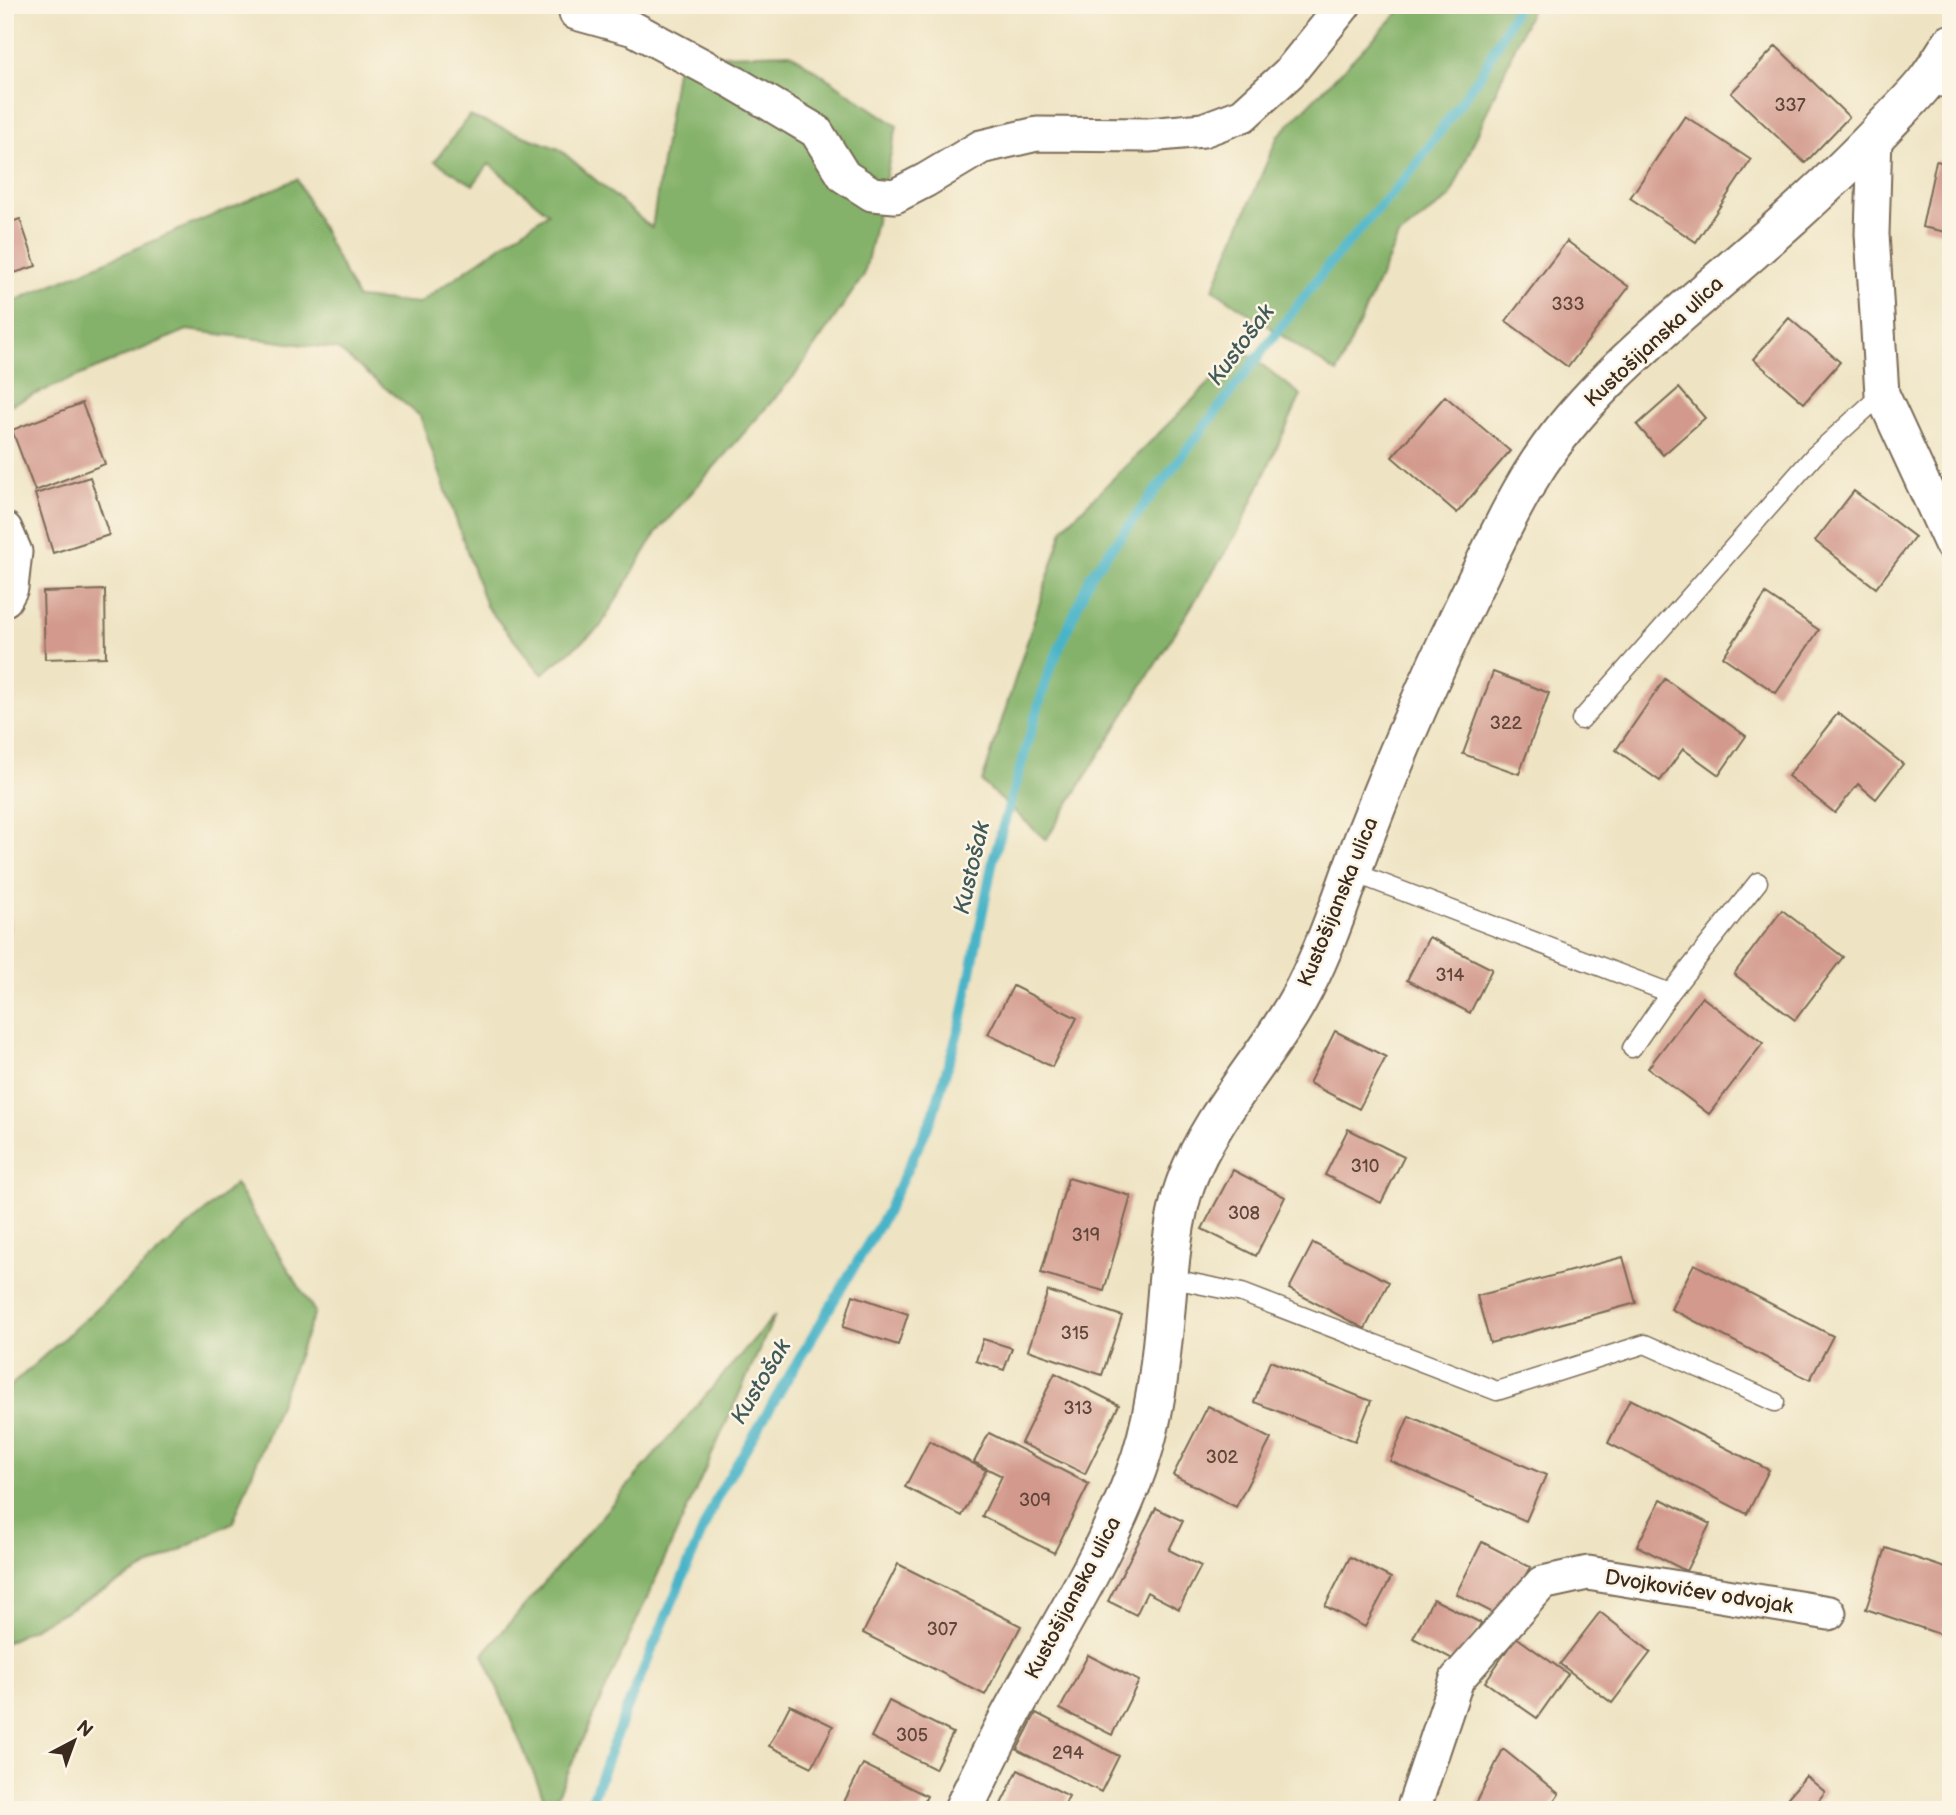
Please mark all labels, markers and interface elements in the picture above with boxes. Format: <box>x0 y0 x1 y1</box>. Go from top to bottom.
house number: 337 <box>1775 95 1806 116</box>
street label: Kustošijanska ulica <box>1579 271 1729 413</box>
house number: 333 <box>1551 294 1585 315</box>
water label: Kustošak <box>1201 298 1281 391</box>
house number: 322 <box>1490 713 1523 734</box>
street label: Kustošijanska ulica <box>1293 814 1383 990</box>
water label: Kustošak <box>948 818 996 917</box>
house number: 314 <box>1435 965 1465 986</box>
house number: 310 <box>1351 1156 1379 1177</box>
house number: 308 <box>1228 1203 1260 1224</box>
house number: 319 <box>1072 1225 1100 1246</box>
house number: 315 <box>1061 1323 1089 1344</box>
water label: Kustošak <box>725 1334 798 1430</box>
house number: 313 <box>1063 1398 1093 1419</box>
house number: 302 <box>1206 1447 1239 1468</box>
house number: 309 <box>1019 1490 1051 1511</box>
street label: Kustošijanska ulica <box>1020 1512 1126 1684</box>
street label: Dvojkovićev odvojak <box>1603 1565 1796 1619</box>
house number: 307 <box>927 1619 957 1640</box>
north arrow <box>38 1706 108 1776</box>
text: N <box>71 1716 97 1743</box>
house number: 305 <box>896 1725 928 1746</box>
house number: 294 <box>1052 1743 1084 1764</box>

